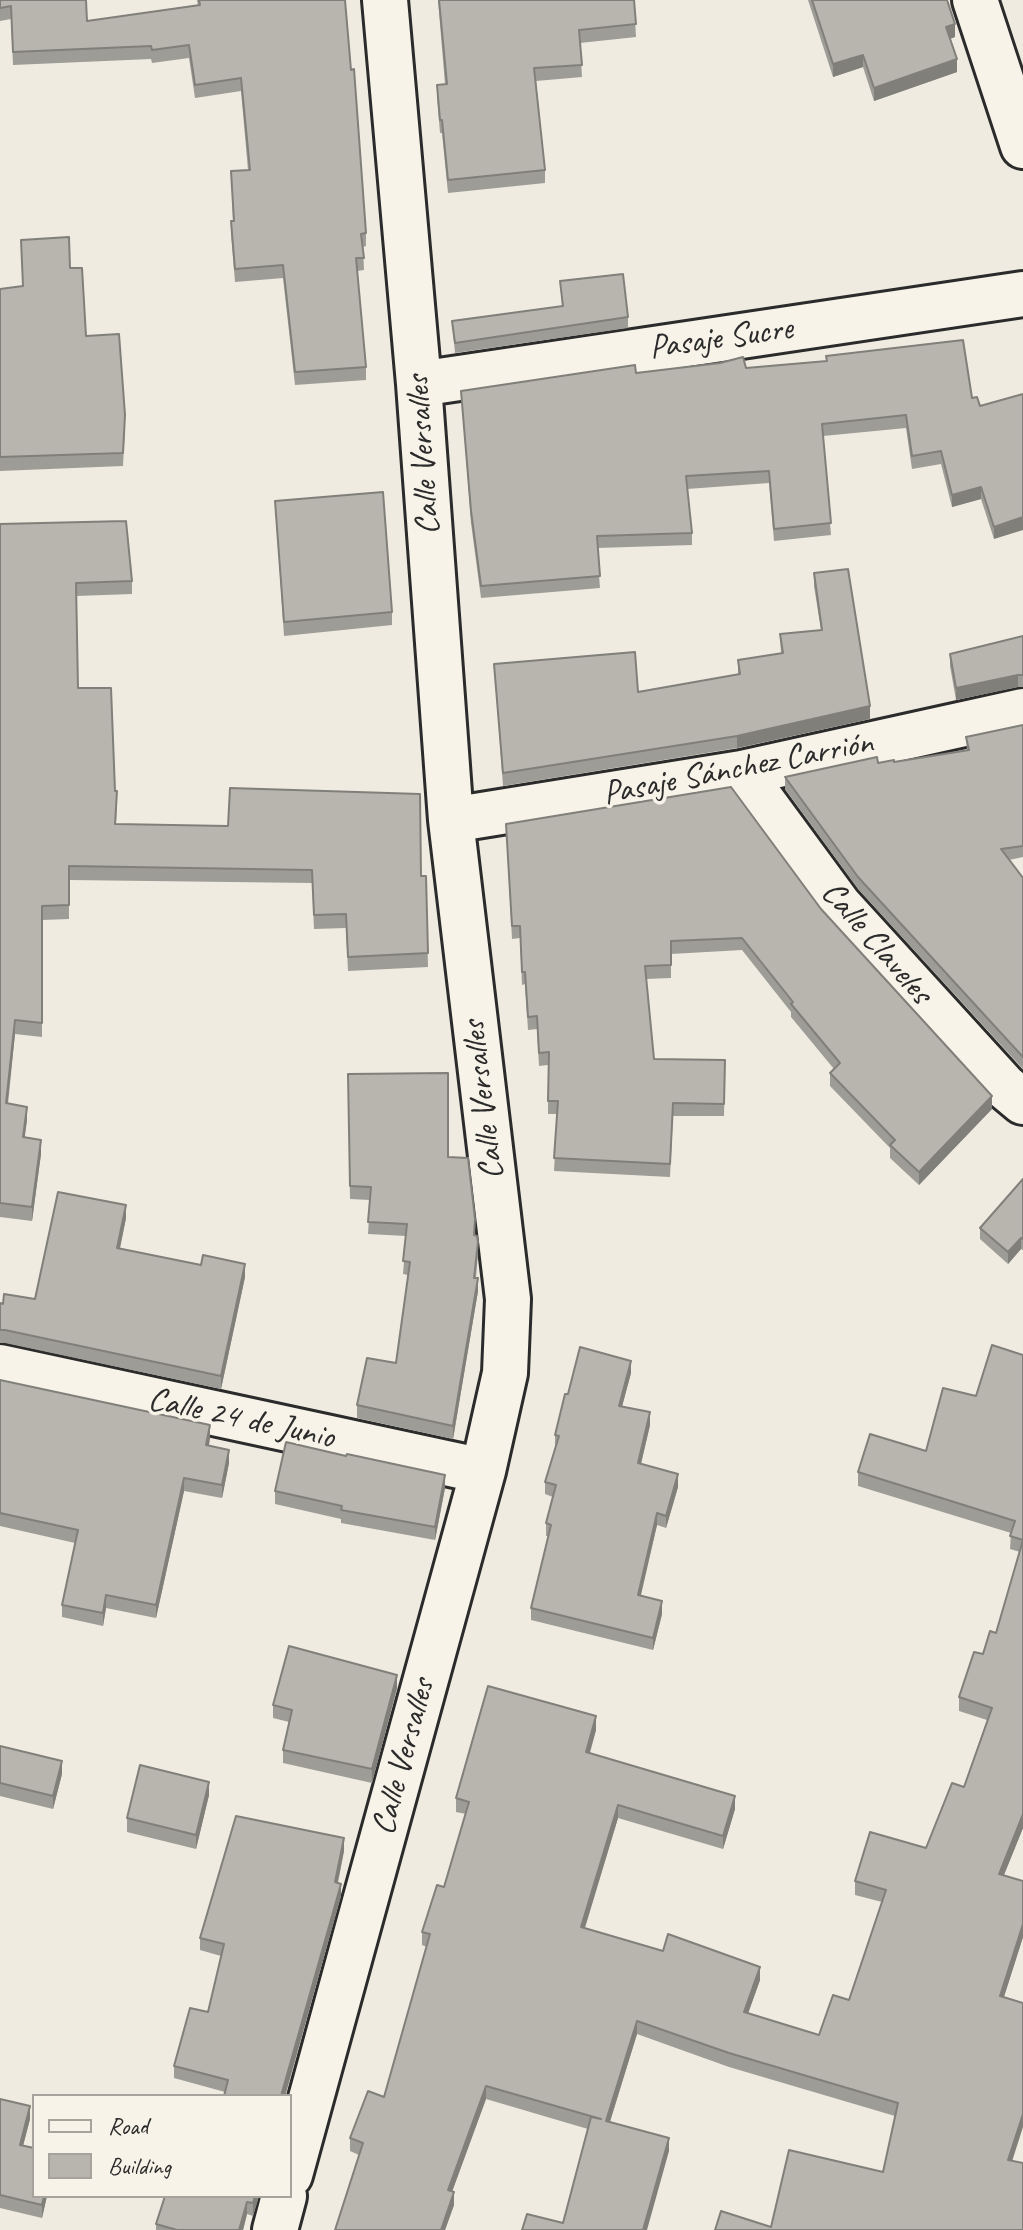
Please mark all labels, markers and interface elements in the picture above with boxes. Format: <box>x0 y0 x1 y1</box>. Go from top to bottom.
street label: Pasaje Sucre <box>647 309 795 369</box>
street label: Calle Versalles <box>398 374 450 536</box>
street label: Pasaje Sánchez Carrión <box>600 723 876 815</box>
street label: Calle Claveles <box>812 873 940 1013</box>
street label: Calle Versalles <box>454 1018 514 1182</box>
street label: Calle 24 de Junio <box>144 1379 338 1459</box>
street label: Calle Versalles <box>364 1674 444 1840</box>
legend <box>32 2094 292 2198</box>
text: Road <box>108 2111 148 2141</box>
text: Building <box>108 2151 171 2181</box>

